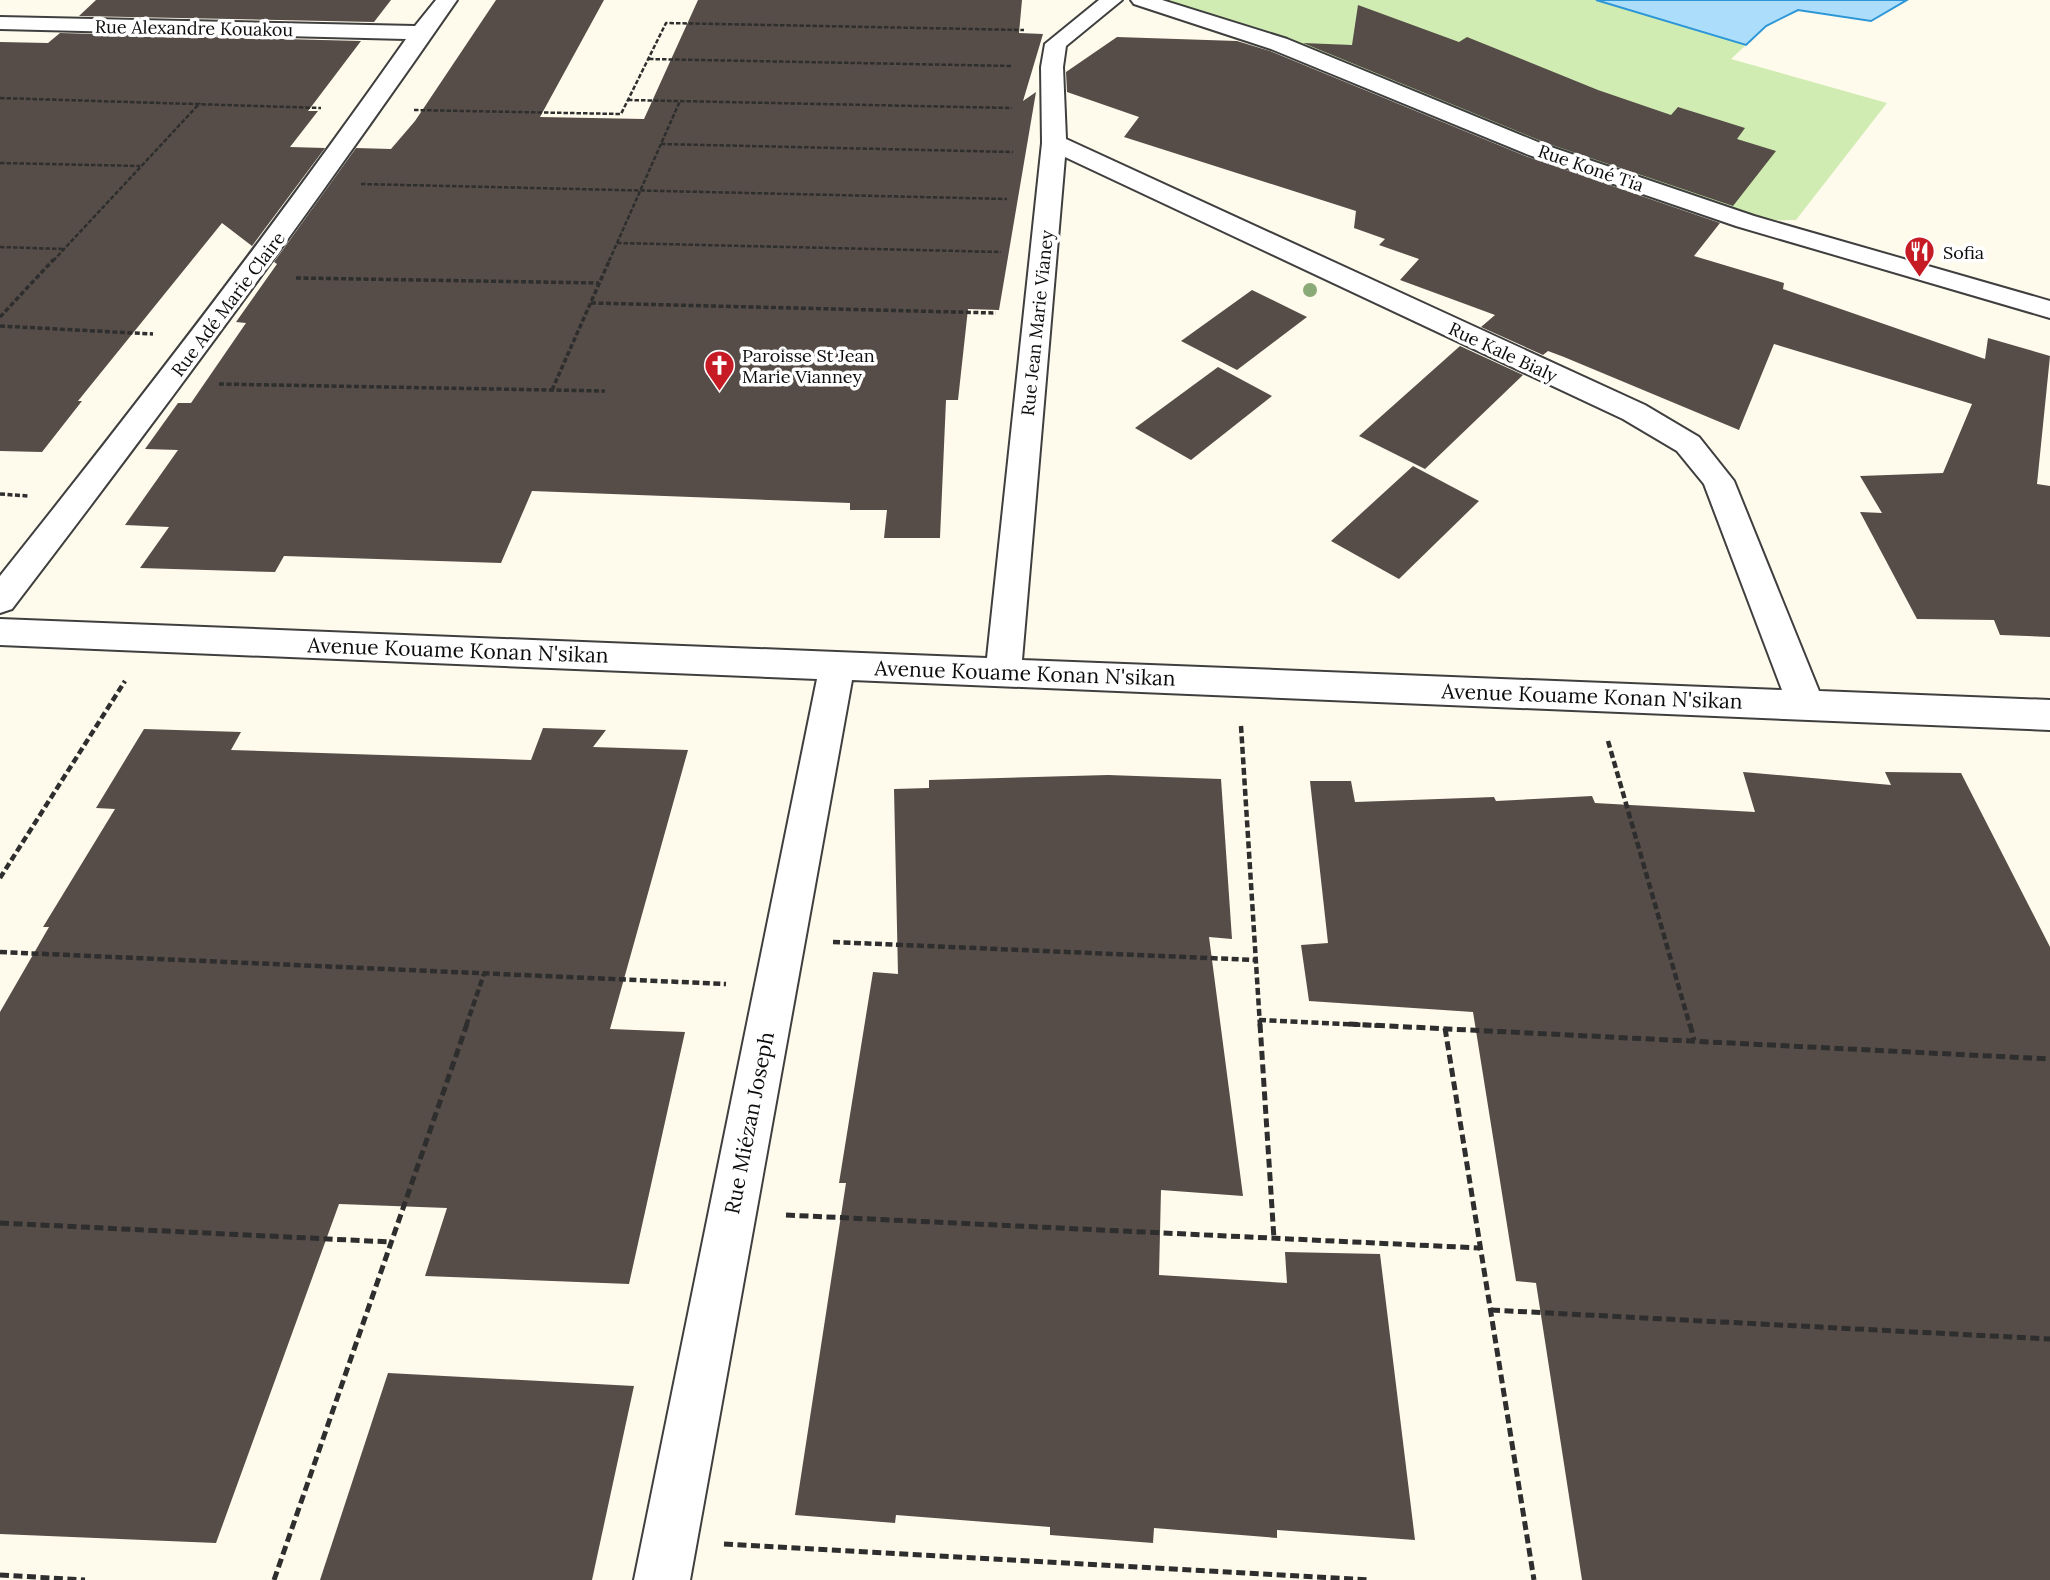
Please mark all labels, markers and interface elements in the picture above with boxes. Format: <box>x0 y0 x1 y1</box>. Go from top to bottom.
street label: Rue Alexandre Kouakou <box>95 15 294 41</box>
street label: Rue Koné Tia <box>1535 139 1647 197</box>
street label: Rue Adé Marie Claire <box>166 227 290 381</box>
street label: Rue Jean Marie Vianey <box>1016 228 1058 417</box>
restaurant icon: Sofia <box>1903 235 1937 279</box>
place label: Sofia <box>1943 241 1984 264</box>
street label: Rue Kale Bialy <box>1445 317 1561 387</box>
place label: Paroisse St Jean Marie Vianney <box>742 344 875 388</box>
church icon: Paroisse St Jean Marie Vianney <box>702 348 736 392</box>
street label: Avenue Kouame Konan N'sikan <box>306 631 609 669</box>
street label: Avenue Kouame Konan N'sikan <box>873 654 1176 692</box>
street label: Avenue Kouame Konan N'sikan <box>1440 677 1743 715</box>
street label: Rue Miézan Joseph <box>718 1029 780 1217</box>

